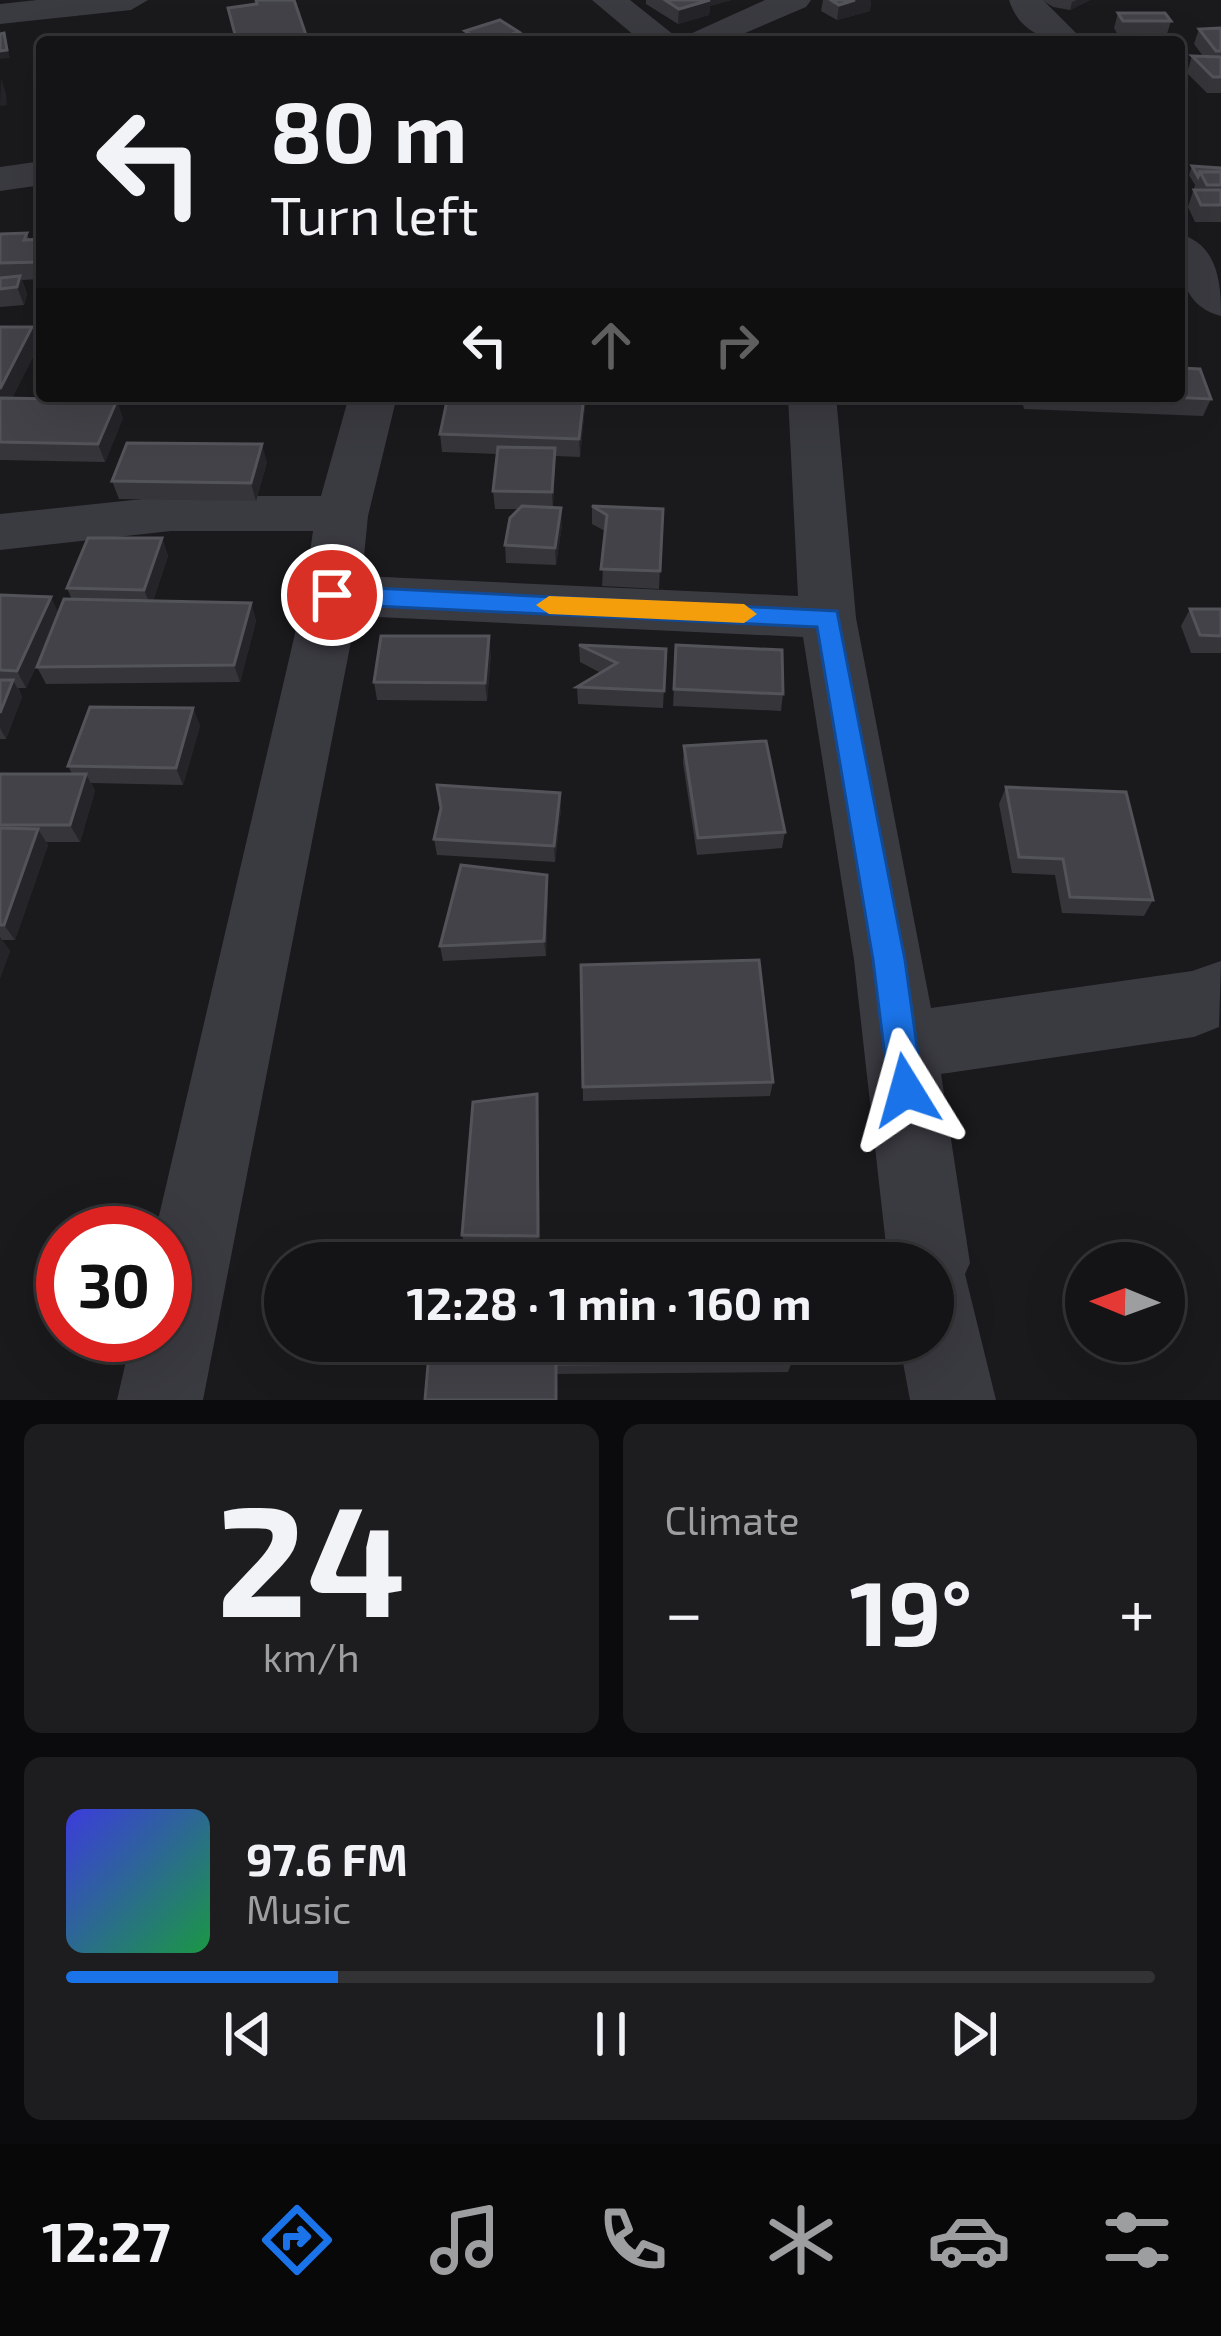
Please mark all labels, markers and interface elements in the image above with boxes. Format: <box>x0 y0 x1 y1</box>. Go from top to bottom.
text: 80 m <box>270 79 467 180</box>
icon: left <box>72 84 228 240</box>
text: Turn left <box>270 181 479 246</box>
icon: left <box>452 312 518 378</box>
icon: ahead <box>578 312 644 378</box>
icon: right <box>704 312 770 378</box>
pin <box>281 544 383 646</box>
icon: arrive <box>299 562 365 628</box>
position arrow <box>843 1027 969 1153</box>
speed limit sign: 30 <box>36 1206 192 1362</box>
north arrow <box>1065 1242 1185 1362</box>
map controls <box>1065 1242 1185 1362</box>
text: 12:28 · 1 min · 160 m <box>407 1275 811 1329</box>
text: 24 <box>216 1461 406 1648</box>
text: Climate <box>665 1496 799 1543</box>
text: 19° <box>849 1556 972 1664</box>
text: − <box>665 1571 703 1650</box>
text: + <box>1119 1571 1155 1650</box>
text: km/h <box>263 1633 360 1680</box>
text: 97.6 FM <box>246 1831 408 1885</box>
text: Music <box>246 1885 351 1932</box>
icon: previous <box>215 2001 281 2067</box>
icon: pause <box>578 2001 644 2067</box>
icon: next <box>941 2001 1007 2067</box>
icon: directions <box>255 2198 339 2282</box>
icon: music <box>423 2198 507 2282</box>
icon: phone <box>591 2198 675 2282</box>
icon: climate <box>759 2198 843 2282</box>
icon: car <box>927 2198 1011 2282</box>
icon: filters <box>1095 2198 1179 2282</box>
text: 12:27 <box>42 2208 171 2273</box>

